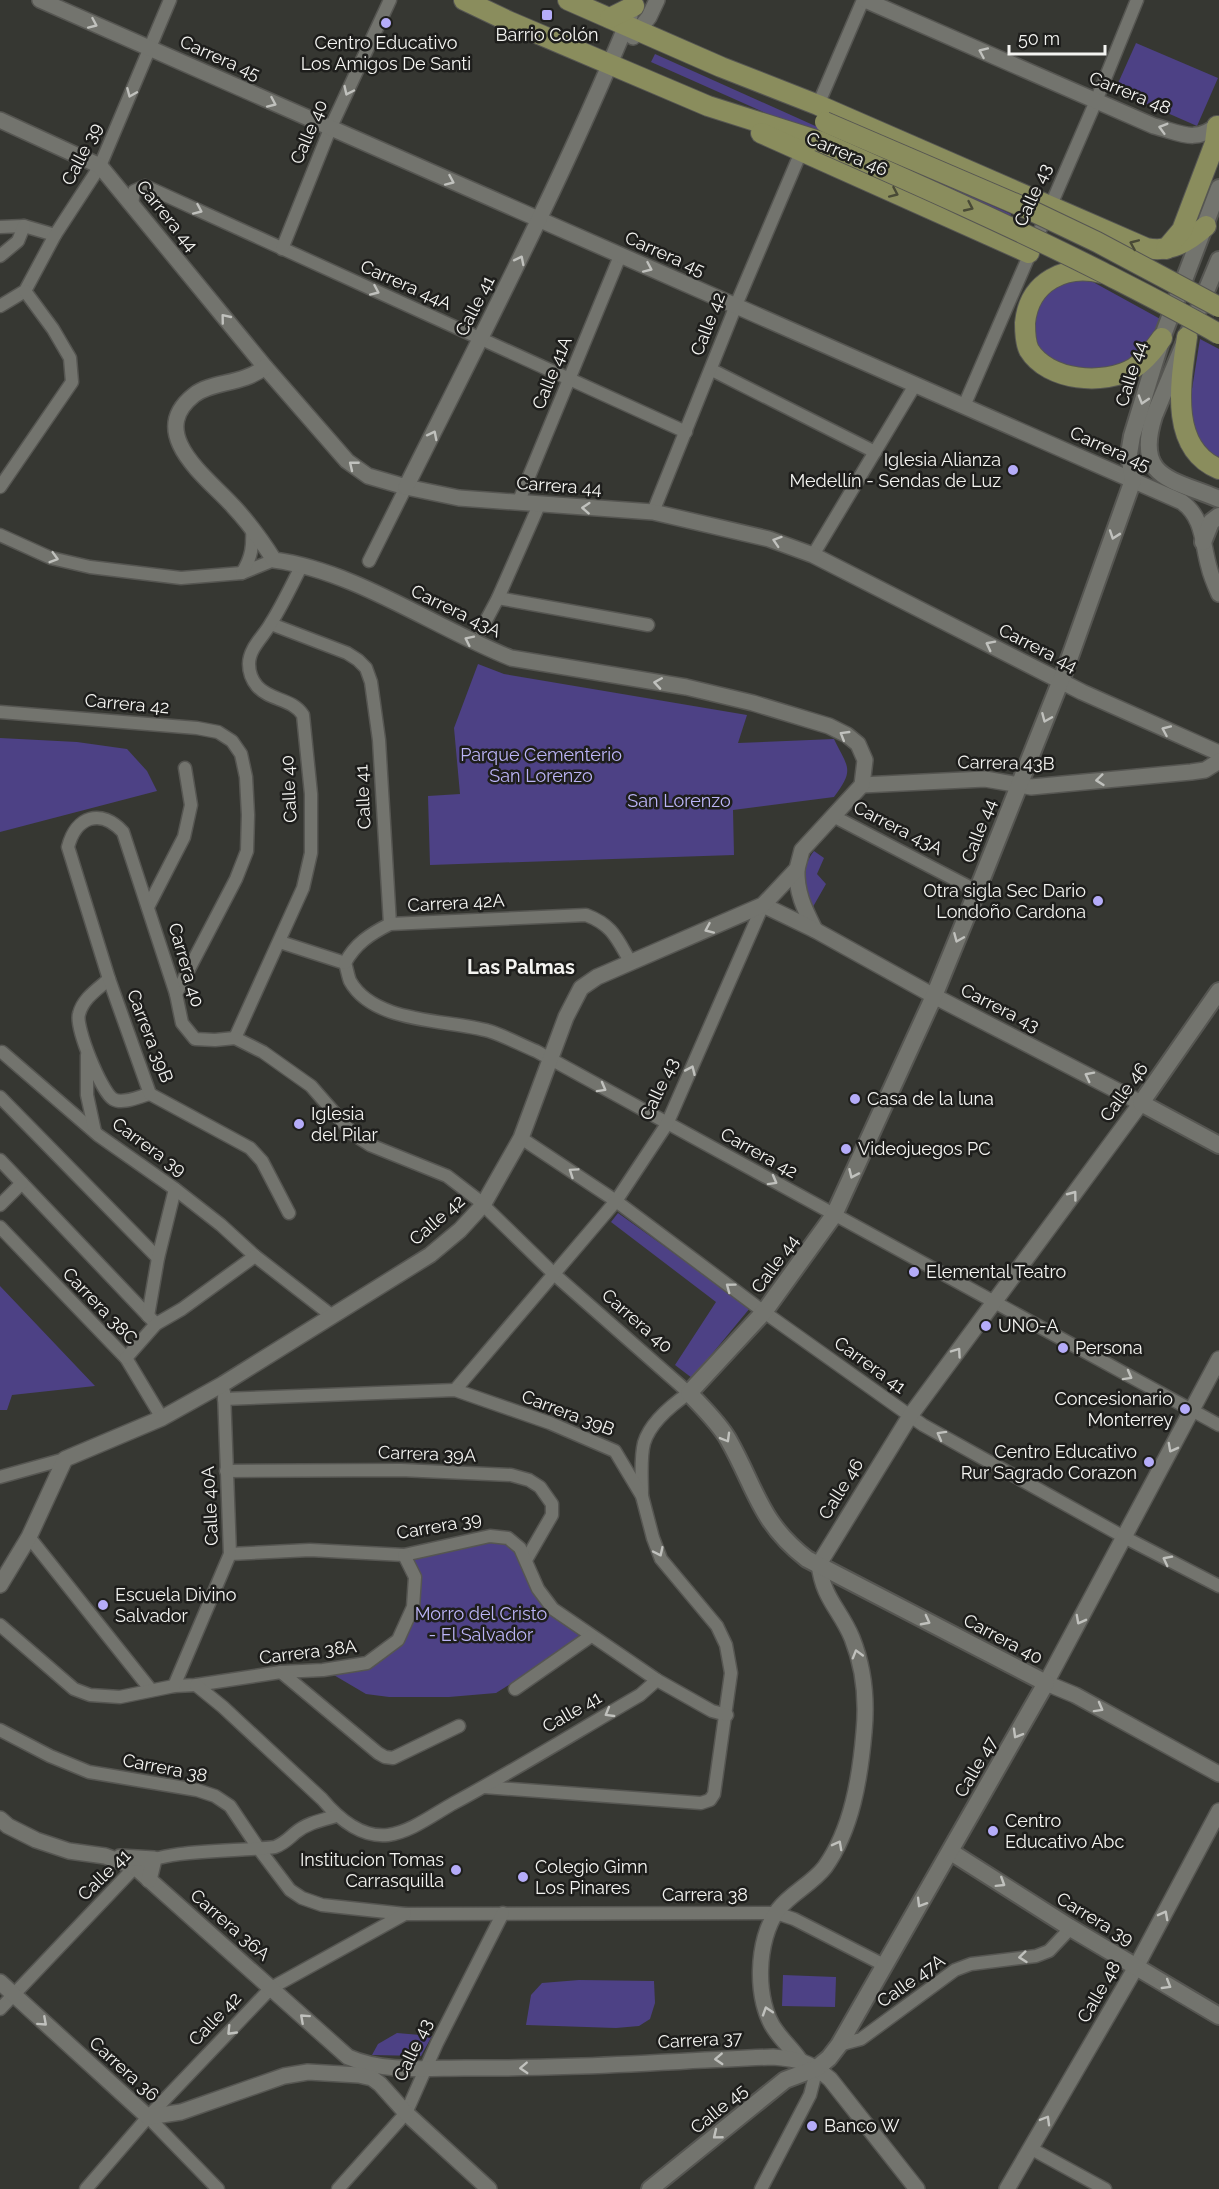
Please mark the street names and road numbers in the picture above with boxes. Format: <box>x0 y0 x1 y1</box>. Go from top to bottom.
street label: Carrera 45 <box>177 31 264 85</box>
street label: Carrera 48 <box>1086 67 1174 118</box>
street label: Calle 40 <box>286 96 331 167</box>
street label: Calle 39 <box>57 119 106 189</box>
street label: Carrera 46 <box>803 127 891 180</box>
street label: Calle 43 <box>1009 160 1056 229</box>
street label: Carrera 44 <box>132 176 203 256</box>
street label: Carrera 45 <box>622 227 709 281</box>
street label: Carrera 44A <box>357 255 455 314</box>
street label: Calle 41 <box>451 272 499 339</box>
street label: Calle 42 <box>686 289 729 359</box>
street label: Calle 41A <box>527 333 576 412</box>
street label: Calle 44 <box>1111 339 1150 409</box>
street label: Carrera 45 <box>1067 422 1154 476</box>
street label: Carrera 44 <box>516 472 603 499</box>
street label: Carrera 43A <box>408 580 505 641</box>
street label: Carrera 44 <box>995 619 1081 676</box>
street label: Carrera 42 <box>84 689 170 718</box>
street label: Carrera 43B <box>957 751 1055 774</box>
street label: Calle 40 <box>276 755 301 824</box>
street label: Calle 41 <box>350 764 375 830</box>
street label: Carrera 43A <box>850 796 946 859</box>
street label: Calle 44 <box>957 796 1000 866</box>
street label: Carrera 42A <box>407 889 505 916</box>
street label: Carrera 40 <box>164 920 209 1009</box>
street label: Carrera 43 <box>958 979 1043 1036</box>
street label: Carrera 39B <box>123 986 178 1085</box>
street label: Calle 43 <box>635 1054 682 1123</box>
street label: Calle 46 <box>1095 1058 1152 1125</box>
street label: Carrera 39 <box>108 1113 190 1180</box>
street label: Carrera 42 <box>717 1123 801 1182</box>
street label: Calle 42 <box>405 1190 469 1249</box>
street label: Calle 44 <box>746 1230 803 1297</box>
street label: Carrera 38C <box>59 1263 142 1348</box>
street label: Carrera 40 <box>598 1284 677 1357</box>
street label: Carrera 41 <box>830 1332 910 1398</box>
street label: Carrera 39B <box>519 1385 618 1440</box>
street label: Carrera 39A <box>378 1441 476 1466</box>
street label: Calle 46 <box>814 1454 868 1523</box>
street label: Calle 40A <box>197 1466 222 1546</box>
street label: Carrera 39 <box>395 1508 483 1543</box>
street label: Carrera 40 <box>960 1609 1046 1668</box>
street label: Carrera 38A <box>258 1635 358 1668</box>
street label: Calle 41 <box>539 1686 605 1737</box>
street label: Calle 47 <box>950 1732 1001 1801</box>
street label: Carrera 38 <box>121 1749 209 1786</box>
street label: Calle 41 <box>73 1844 134 1905</box>
street label: Carrera 38 <box>662 1884 748 1905</box>
street label: Carrera 36A <box>186 1885 274 1965</box>
street label: Carrera 39 <box>1053 1887 1137 1950</box>
street label: Calle 47A <box>873 1950 949 2012</box>
street label: Calle 48 <box>1073 1957 1125 2026</box>
street label: Calle 42 <box>184 1988 245 2050</box>
street label: Calle 43 <box>389 2015 436 2084</box>
street label: Carrera 37 <box>657 2027 743 2052</box>
street label: Carrera 36 <box>85 2032 164 2105</box>
street label: Calle 45 <box>686 2079 751 2138</box>

